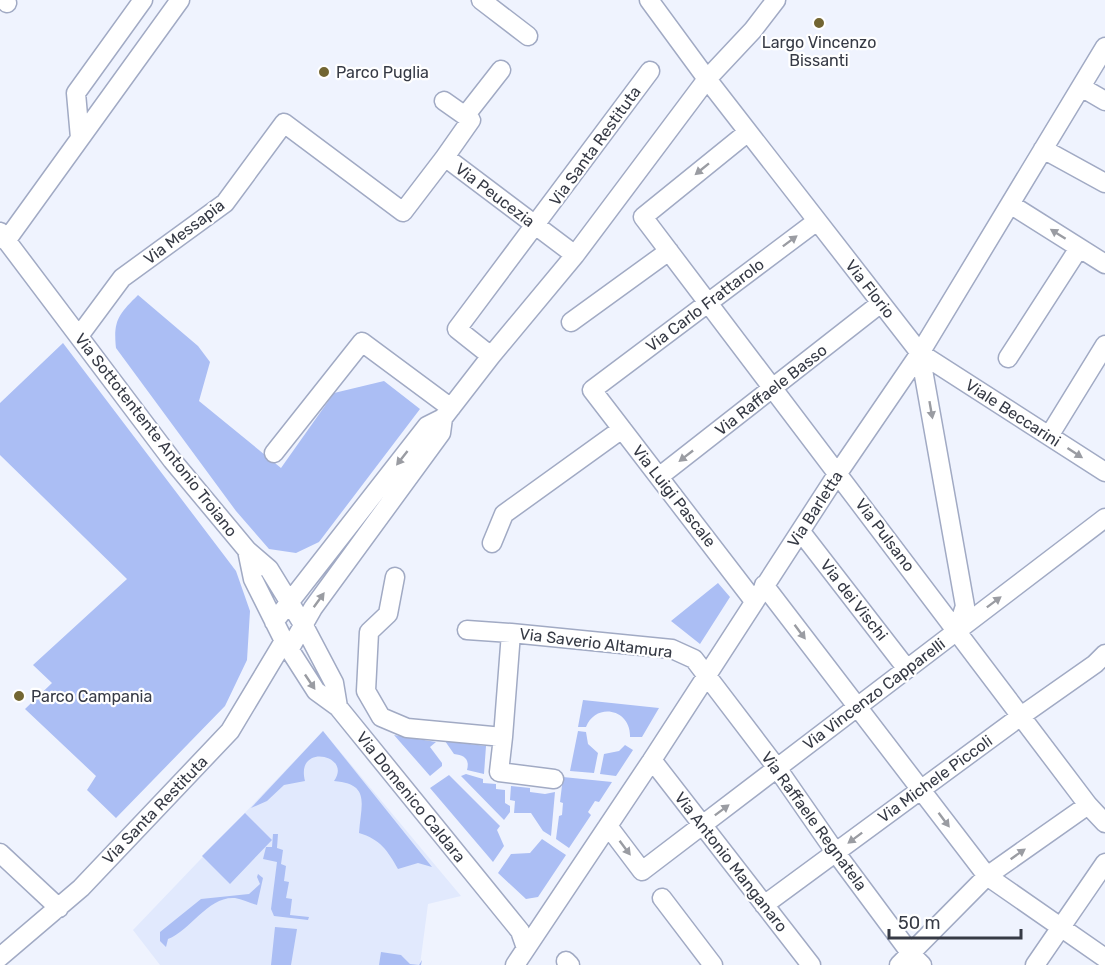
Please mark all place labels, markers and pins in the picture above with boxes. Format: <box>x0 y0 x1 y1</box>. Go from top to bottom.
marker: Largo Vincenzo Bissanti <box>812 16 826 30</box>
place label: Largo Vincenzo Bissanti <box>762 33 876 70</box>
place label: Parco Puglia <box>336 63 429 82</box>
marker: Parco Puglia <box>317 65 331 79</box>
place label: Parco Campania <box>31 687 152 706</box>
marker: Parco Campania <box>12 689 26 703</box>

